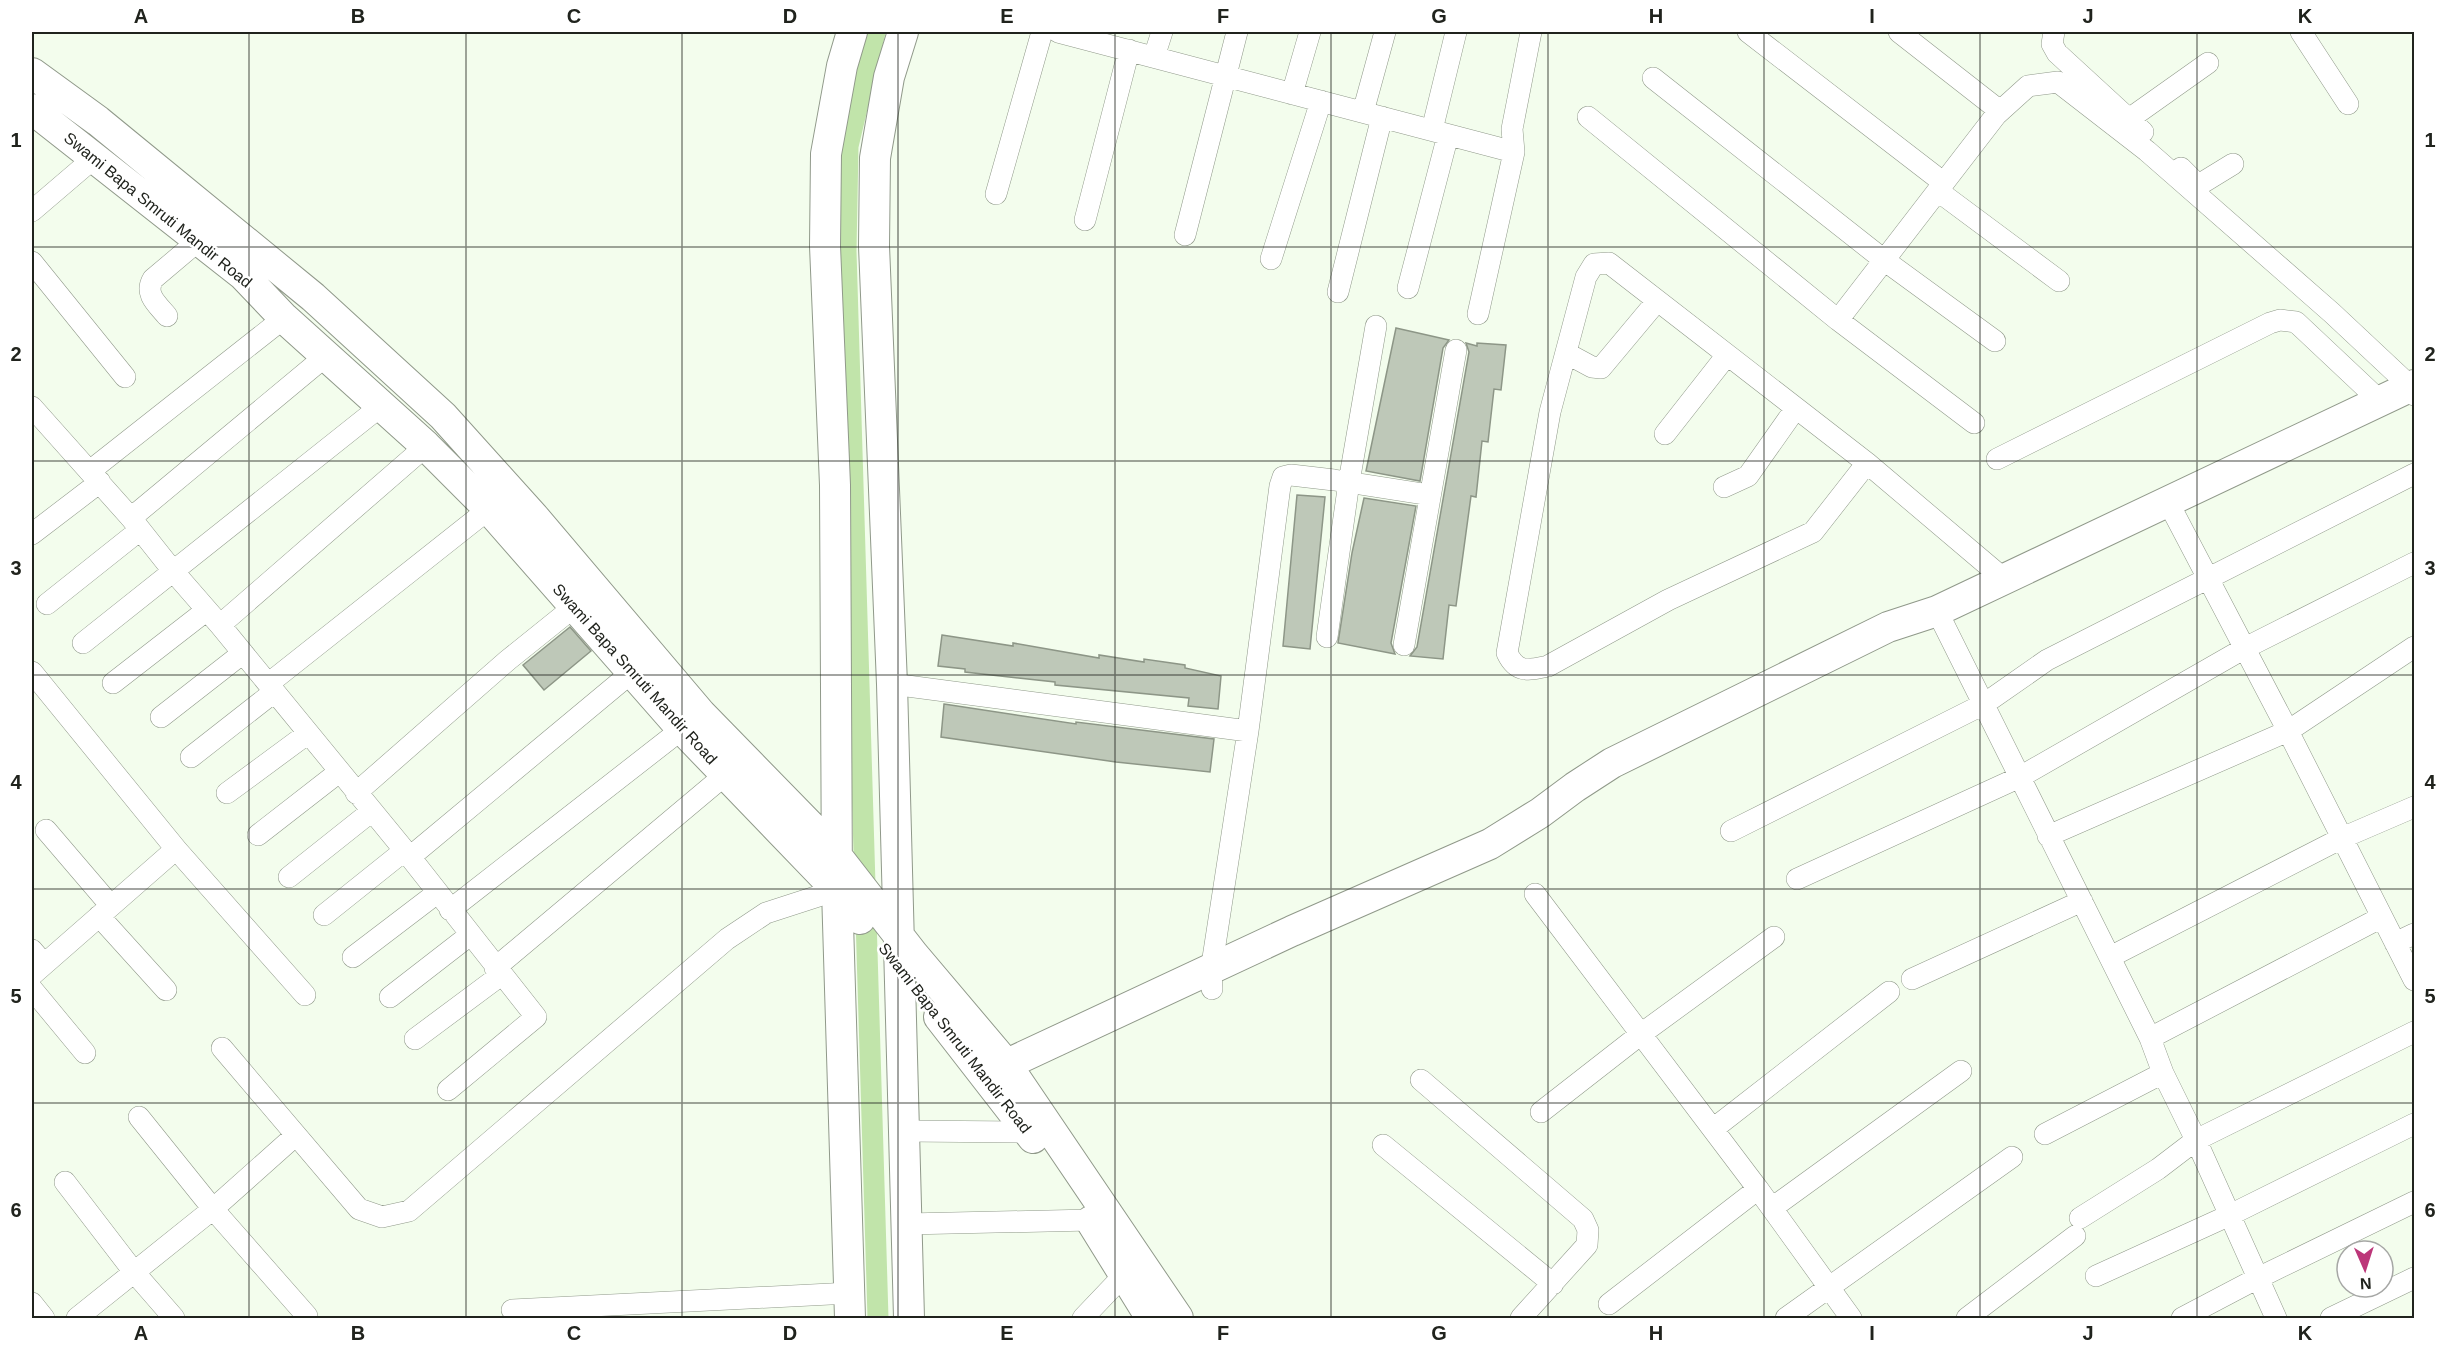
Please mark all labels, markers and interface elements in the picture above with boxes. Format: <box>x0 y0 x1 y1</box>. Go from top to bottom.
text: A <box>134 5 148 27</box>
text: B <box>351 5 365 27</box>
text: C <box>567 5 581 27</box>
text: D <box>783 5 797 27</box>
text: E <box>1000 5 1014 27</box>
text: F <box>1217 5 1229 27</box>
text: G <box>1431 5 1447 27</box>
text: H <box>1649 5 1663 27</box>
text: I <box>1869 5 1875 27</box>
text: J <box>2082 5 2094 27</box>
text: K <box>2298 5 2313 27</box>
text: 1 <box>10 129 22 151</box>
street label: Swami Bapa Smruti Mandir Road <box>61 129 255 291</box>
text: 1 <box>2424 129 2436 151</box>
text: 2 <box>10 343 22 365</box>
text: 2 <box>2424 343 2436 365</box>
text: 3 <box>10 557 22 579</box>
text: 3 <box>2424 557 2436 579</box>
street label: Swami Bapa Smruti Mandir Road <box>550 580 720 768</box>
text: 4 <box>10 771 22 793</box>
text: 4 <box>2424 771 2436 793</box>
street label: Swami Bapa Smruti Mandir Road <box>875 940 1035 1136</box>
text: 5 <box>10 985 22 1007</box>
text: 5 <box>2424 985 2436 1007</box>
text: 6 <box>10 1199 22 1221</box>
text: 6 <box>2424 1199 2436 1221</box>
north arrow <box>2335 1239 2395 1299</box>
text: N <box>2360 1275 2372 1292</box>
text: A <box>134 1322 148 1344</box>
text: B <box>351 1322 365 1344</box>
text: C <box>567 1322 581 1344</box>
text: D <box>783 1322 797 1344</box>
text: E <box>1000 1322 1014 1344</box>
text: F <box>1217 1322 1229 1344</box>
text: G <box>1431 1322 1447 1344</box>
text: H <box>1649 1322 1663 1344</box>
text: I <box>1869 1322 1875 1344</box>
text: J <box>2082 1322 2094 1344</box>
text: K <box>2298 1322 2313 1344</box>

